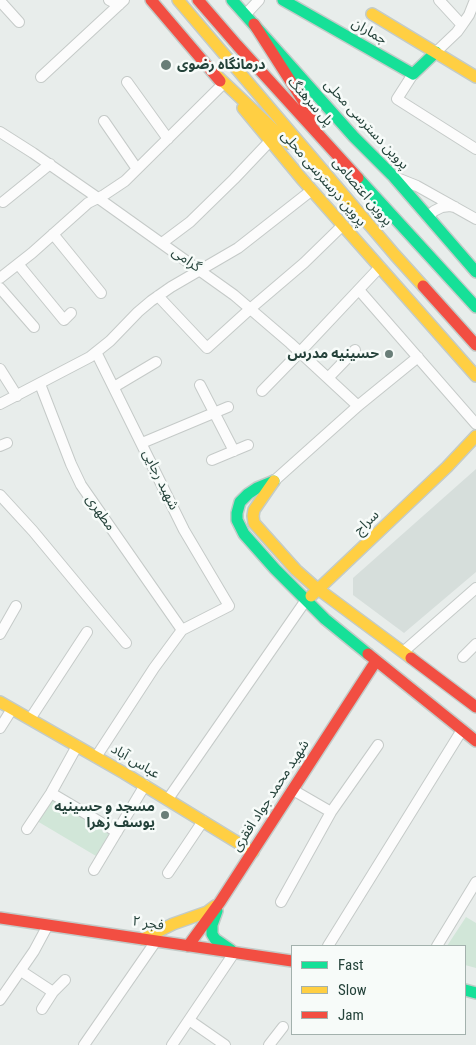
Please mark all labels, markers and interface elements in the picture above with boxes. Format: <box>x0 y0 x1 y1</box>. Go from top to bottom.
street label: جماران <box>348 15 390 49</box>
place label: درمانگاه رضوی <box>177 57 266 73</box>
marker: درمانگاه رضوی <box>159 58 173 72</box>
street label: پل سرهنگ <box>284 74 336 130</box>
street label: پروین دسترسی محلی <box>320 77 412 173</box>
street label: پروین درسترسی محلی <box>277 128 369 230</box>
street label: پروین اعتصامی <box>328 154 396 230</box>
street label: گرامی <box>168 244 204 276</box>
place label: حسینیه مدرس <box>287 346 379 362</box>
marker: حسینیه مدرس <box>383 348 395 360</box>
street label: شهید رجایی <box>138 447 182 513</box>
street label: مطهری <box>81 492 119 534</box>
street label: سراج <box>351 507 383 539</box>
street label: شهید محمد جواد افقری <box>229 737 313 855</box>
street label: عباس آباد <box>108 741 162 783</box>
place label: مسجد و حسینیه یوسف زهرا <box>54 799 155 832</box>
marker: مسجد و حسینیه یوسف زهرا <box>159 809 171 821</box>
street label: فجر ۲ <box>131 913 165 935</box>
legend <box>291 945 466 1035</box>
text: Fast <box>338 956 363 974</box>
text: Slow <box>338 981 367 999</box>
text: Jam <box>338 1006 364 1024</box>

